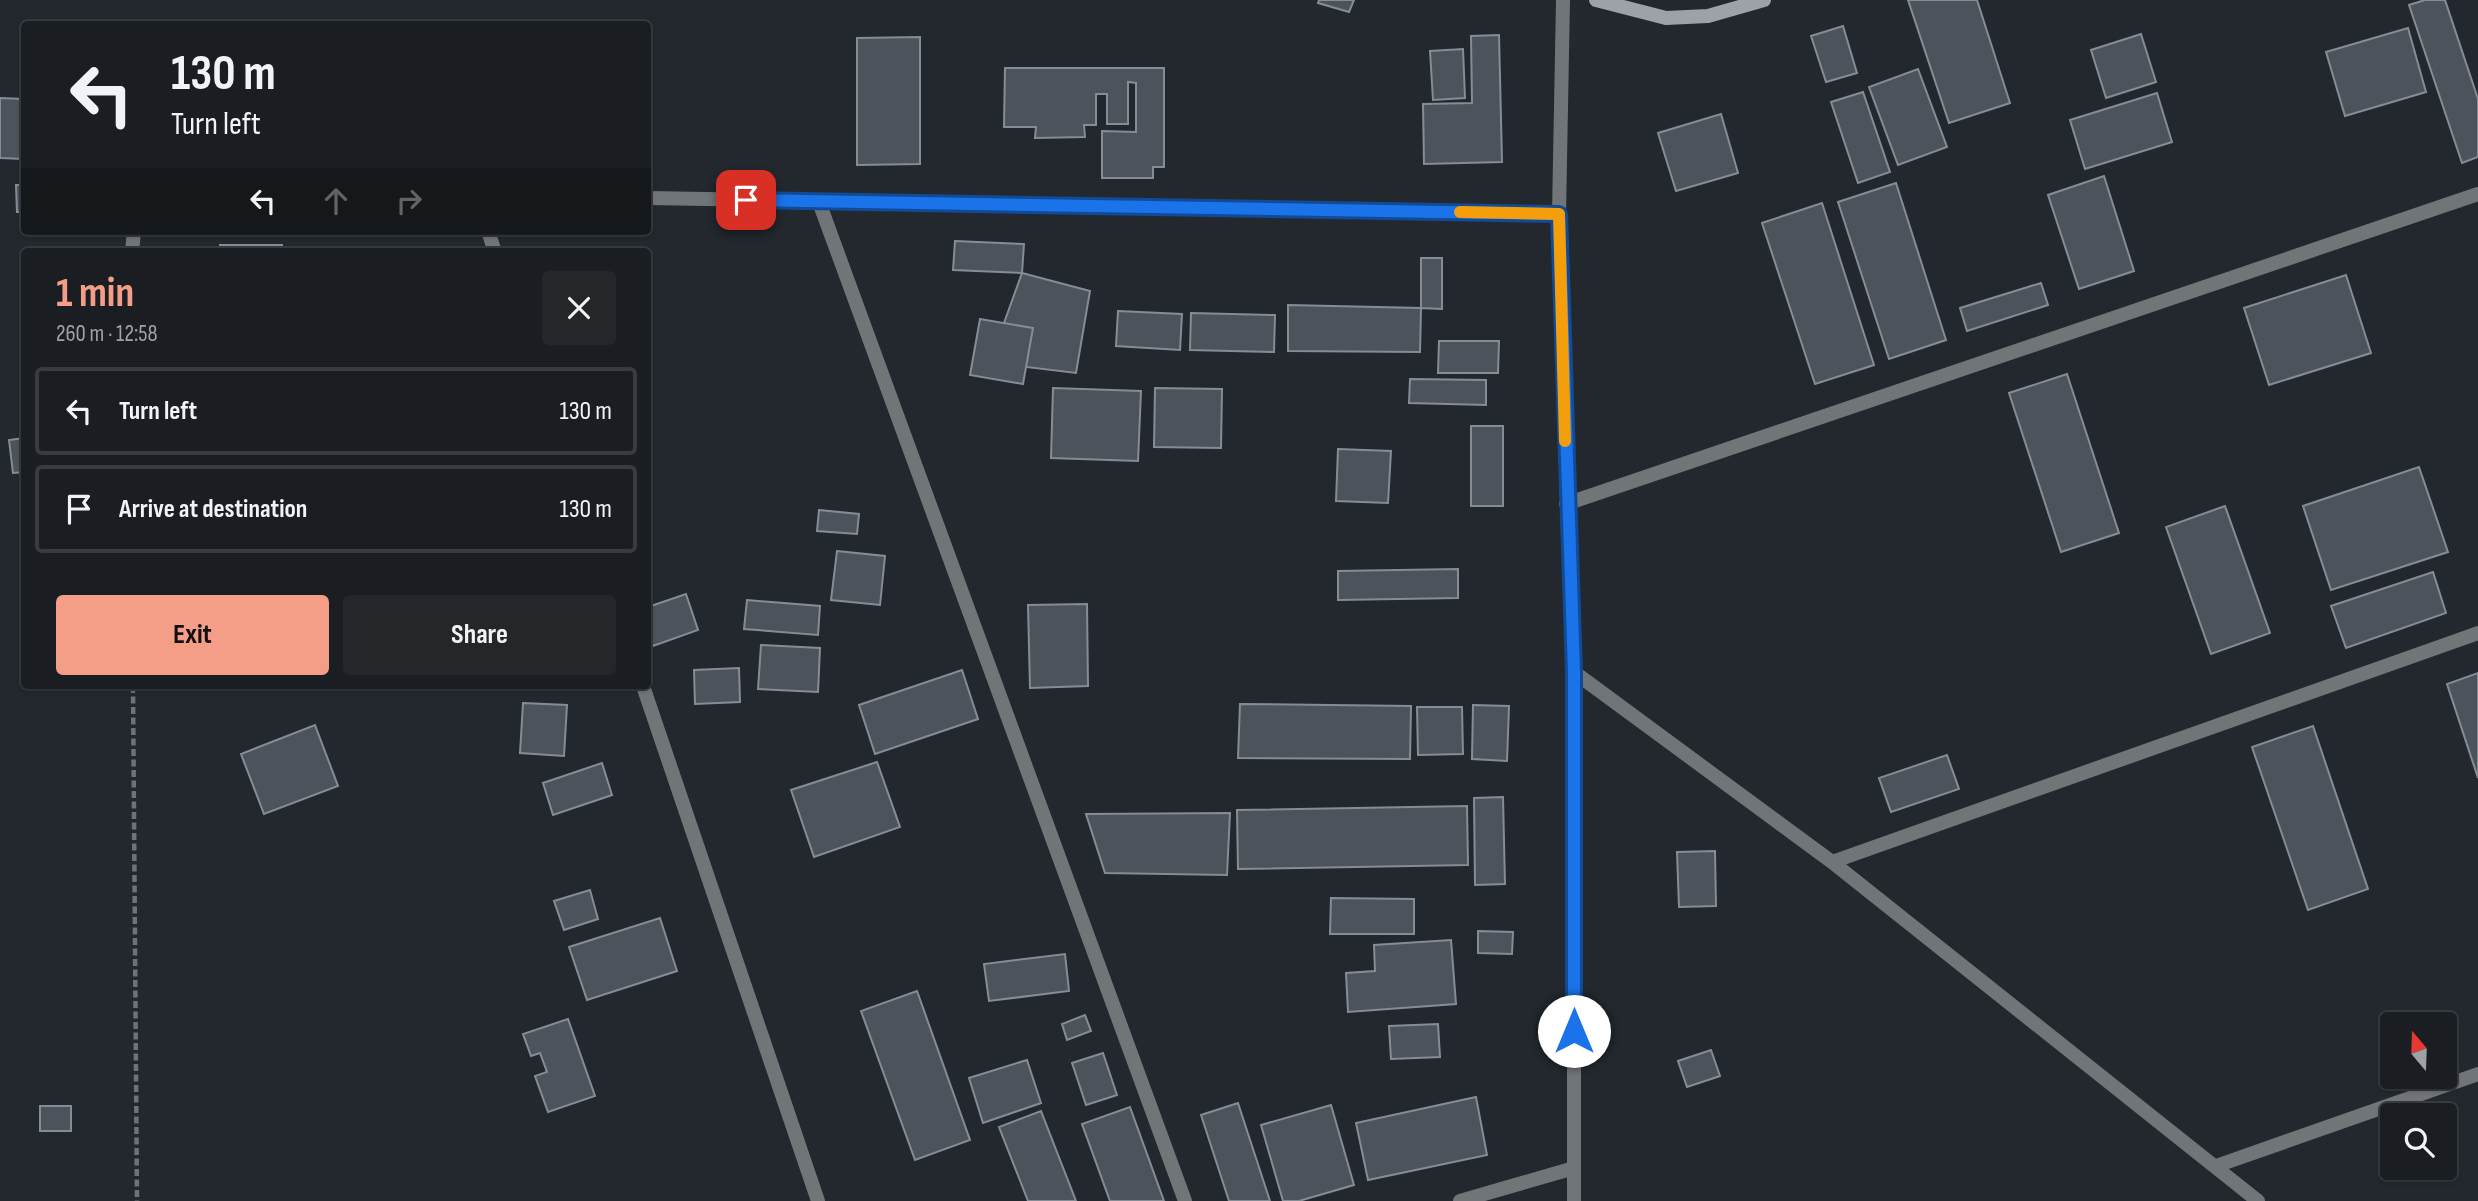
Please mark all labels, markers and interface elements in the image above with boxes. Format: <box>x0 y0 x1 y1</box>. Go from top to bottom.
text: 130 m <box>171 45 276 104</box>
icon: left <box>56 49 147 140</box>
text: Turn left <box>171 105 261 144</box>
pin <box>716 170 776 230</box>
icon: arrive <box>727 181 765 219</box>
icon: left <box>244 182 282 220</box>
icon: ahead <box>317 182 355 220</box>
icon: right <box>390 182 428 220</box>
text: 1 min <box>56 268 134 319</box>
button: close <box>542 271 616 345</box>
text: 260 m · 12:58 <box>56 320 158 348</box>
icon: left <box>60 392 98 430</box>
text: Turn left <box>119 396 197 427</box>
text: 130 m <box>560 396 612 427</box>
icon: arrive <box>60 490 98 528</box>
text: Arrive at destination <box>119 494 307 525</box>
text: 130 m <box>560 494 612 525</box>
button: Exit <box>56 595 329 675</box>
button: Share <box>343 595 616 675</box>
position arrow <box>1537 994 1611 1068</box>
north arrow <box>2380 1012 2457 1088</box>
map controls <box>2380 1012 2457 1180</box>
button: search <box>2380 1103 2457 1180</box>

